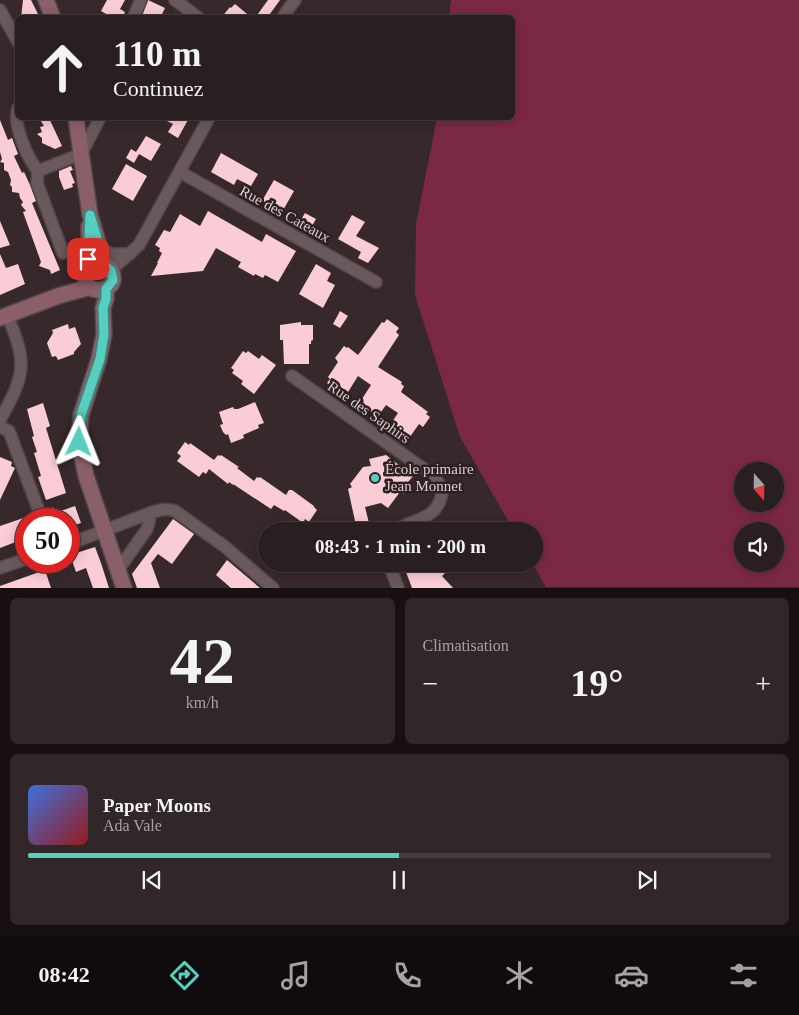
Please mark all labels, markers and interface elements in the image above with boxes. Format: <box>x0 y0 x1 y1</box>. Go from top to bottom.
icon: ahead <box>30 35 95 100</box>
text: 110 m <box>113 35 201 74</box>
text: Continuez <box>113 76 203 101</box>
street label: Rue des Cateaux <box>237 183 333 246</box>
pin <box>67 238 109 280</box>
icon: arrive <box>74 245 102 273</box>
street label: Rue des Saphirs <box>325 378 413 446</box>
position arrow <box>52 415 104 467</box>
place label: École primaire Jean Monnet <box>385 461 474 494</box>
north arrow <box>734 462 784 512</box>
map controls <box>734 462 784 572</box>
marker: École primaire Jean Monnet <box>369 472 381 484</box>
speed limit sign: 50 <box>15 508 80 573</box>
button: sound <box>734 522 784 572</box>
text: 08:43 · 1 min · 200 m <box>315 536 486 557</box>
text: 42 <box>170 625 235 697</box>
text: Climatisation <box>423 637 509 654</box>
text: 19° <box>570 662 623 704</box>
text: − <box>423 668 438 699</box>
text: + <box>755 668 771 699</box>
text: km/h <box>186 694 219 711</box>
text: Paper Moons <box>103 795 211 816</box>
text: Ada Vale <box>103 817 162 834</box>
icon: previous <box>138 866 166 894</box>
icon: pause <box>385 866 413 894</box>
icon: next <box>633 866 661 894</box>
icon: directions <box>167 958 202 993</box>
icon: music <box>278 958 313 993</box>
icon: phone <box>390 958 425 993</box>
icon: climate <box>502 958 537 993</box>
icon: car <box>614 958 649 993</box>
icon: filters <box>726 958 761 993</box>
text: 08:42 <box>38 962 90 987</box>

